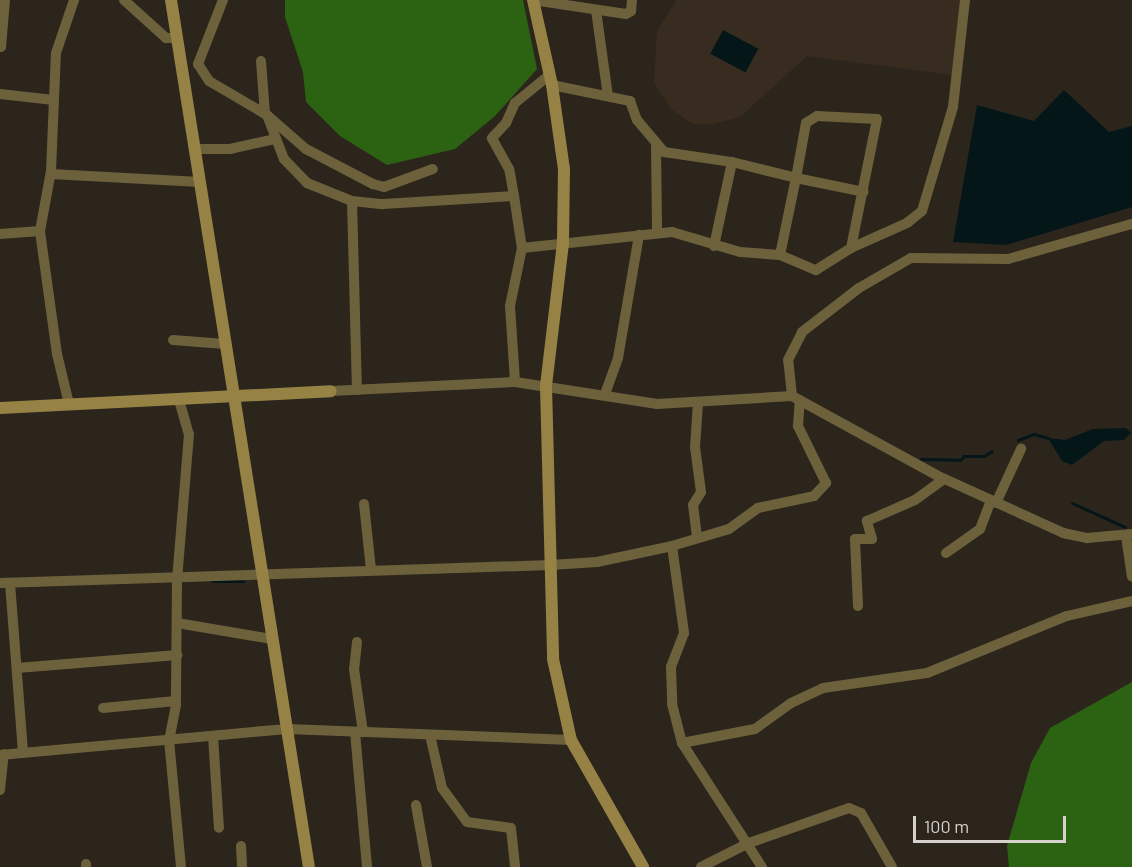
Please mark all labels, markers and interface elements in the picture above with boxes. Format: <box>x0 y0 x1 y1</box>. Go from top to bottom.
scale bar <box>916 804 1069 842</box>
text: 100 m <box>924 815 969 837</box>

